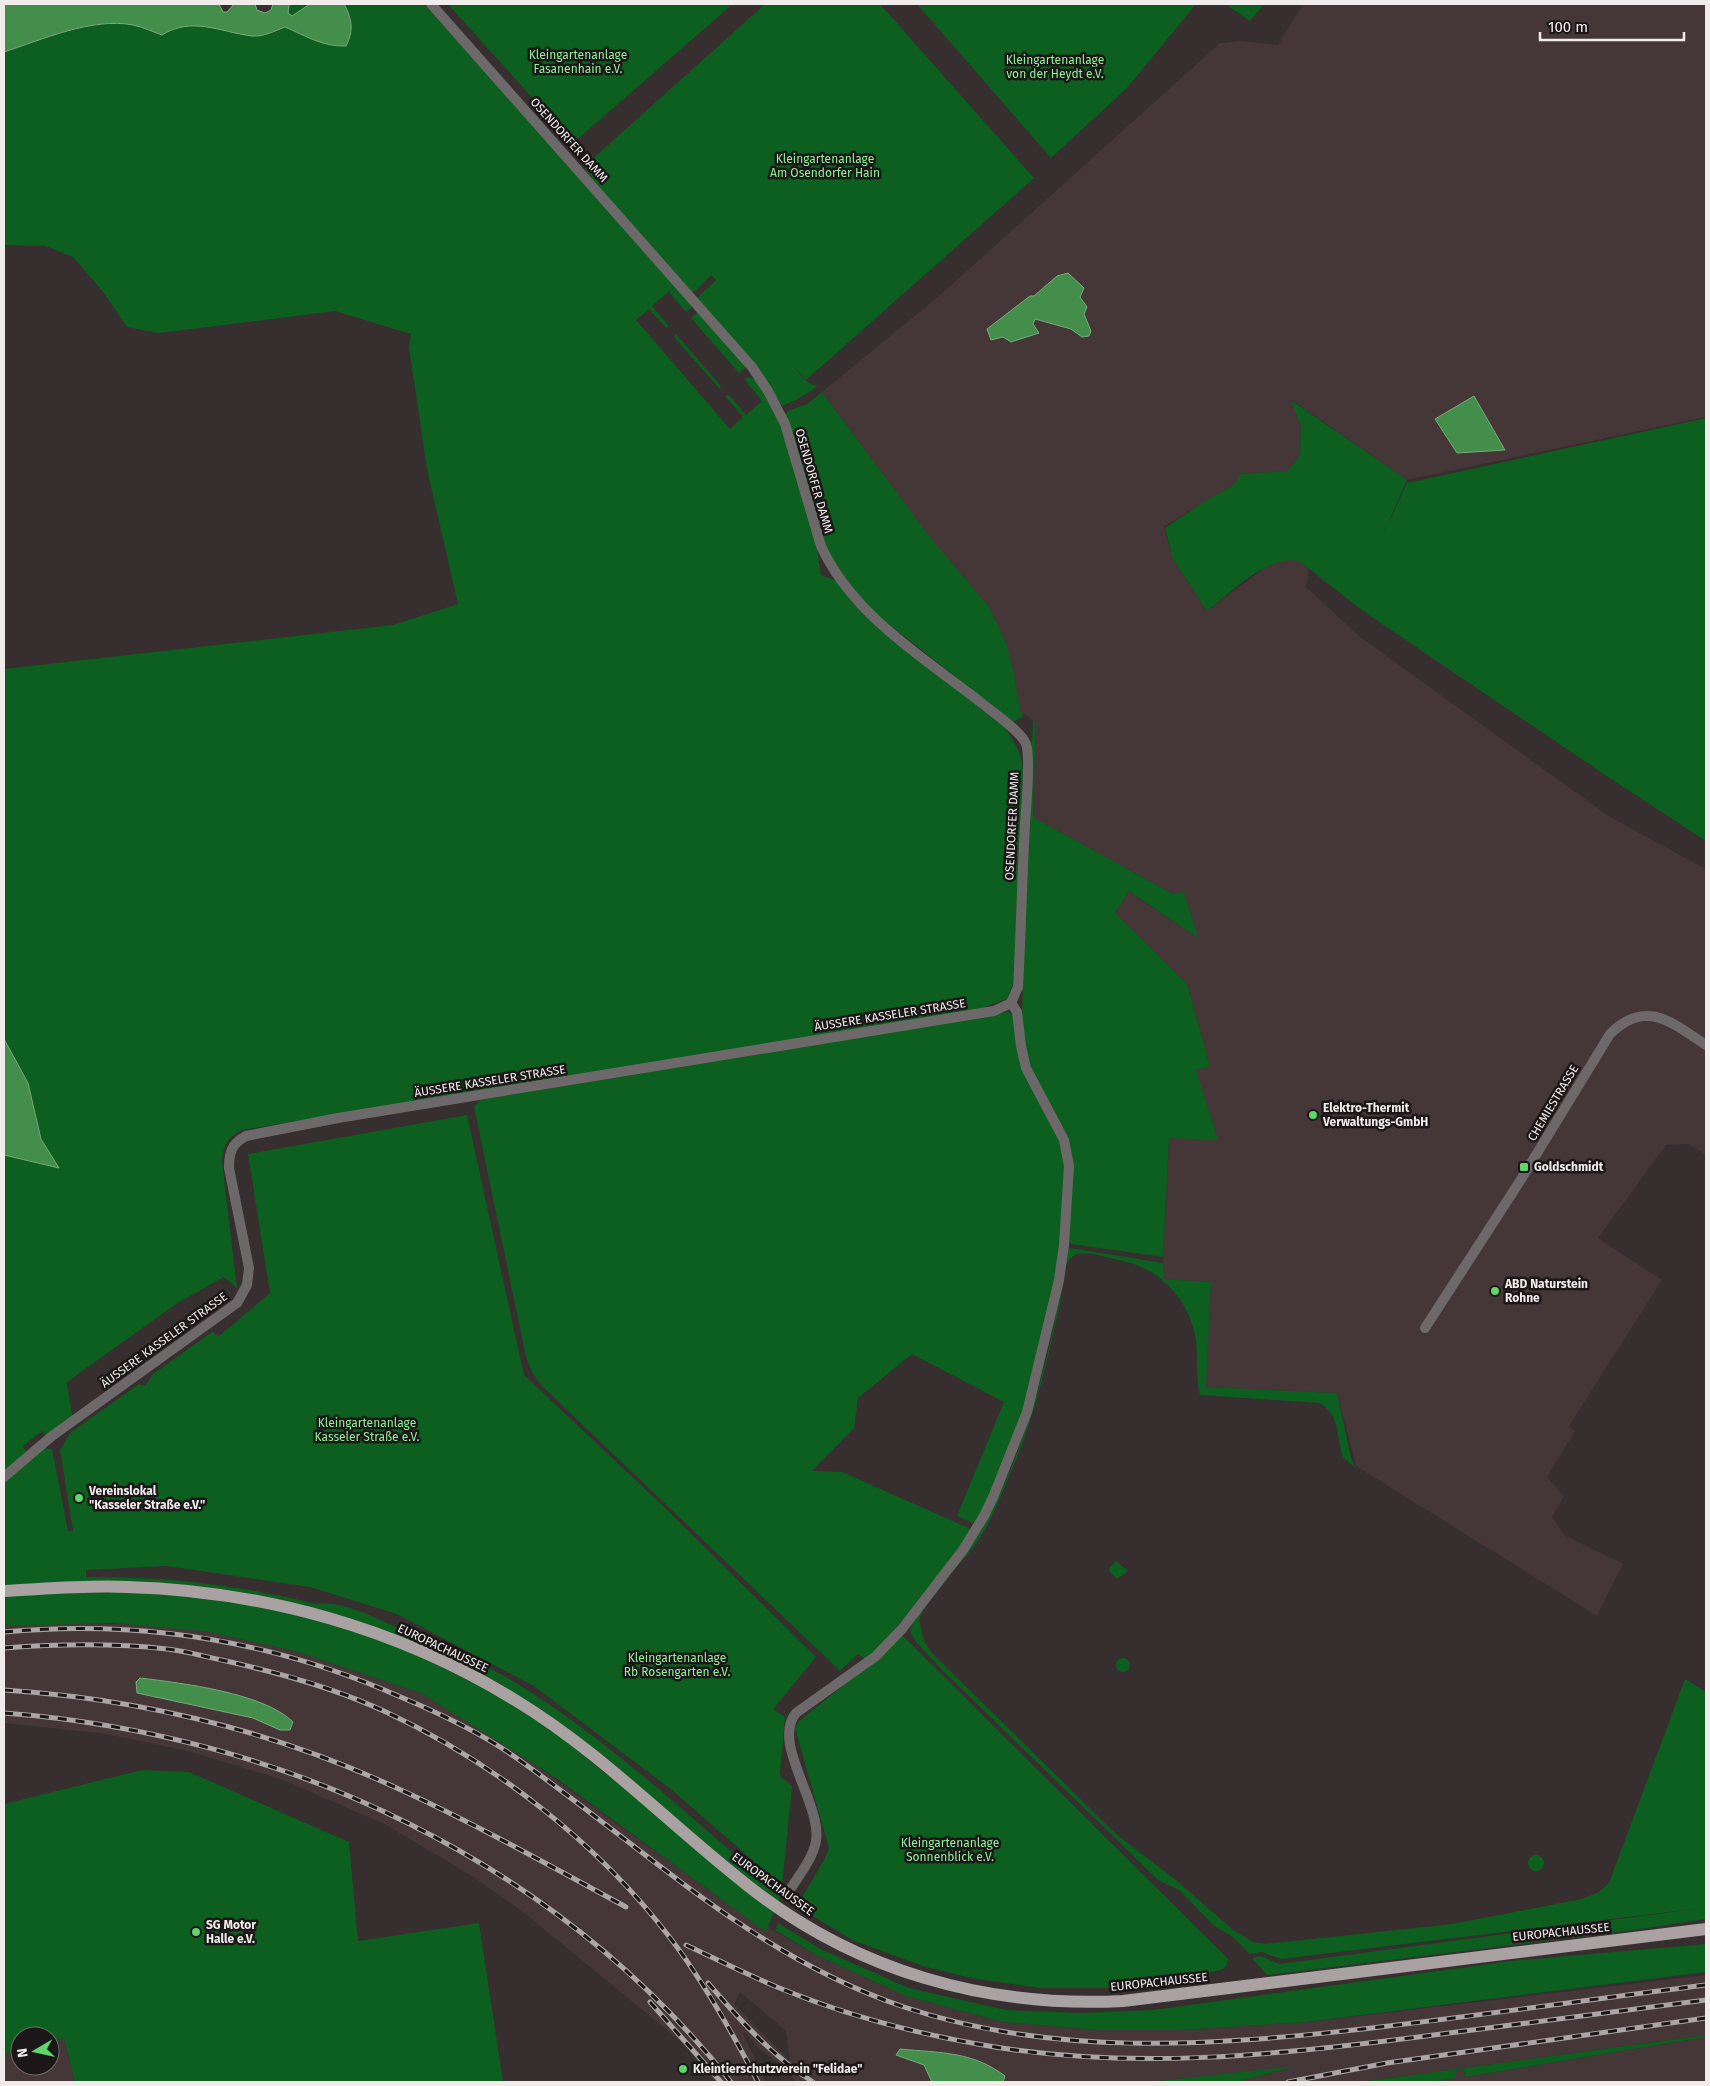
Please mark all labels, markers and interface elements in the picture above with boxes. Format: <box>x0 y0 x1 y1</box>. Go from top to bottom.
scale bar <box>1540 10 1684 42</box>
text: 100 m <box>1548 18 1588 36</box>
park label: Kleingartenanlage Fasanenhain e.V. <box>529 48 627 76</box>
park label: Kleingartenanlage von der Heydt e.V. <box>1006 53 1104 81</box>
street label: OSENDORFER DAMM <box>527 95 611 185</box>
park label: Kleingartenanlage Am Osendorfer Hain <box>770 152 880 180</box>
street label: OSENDORFER DAMM <box>792 427 836 535</box>
street label: OSENDORFER DAMM <box>1002 771 1022 881</box>
street label: ÄUSSERE KASSELER STRASSE <box>813 995 967 1034</box>
street label: ÄUSSERE KASSELER STRASSE <box>413 1061 567 1100</box>
street label: CHEMIESTRASSE <box>1525 1062 1581 1144</box>
place label: Elektro-Thermit Verwaltungs-GmbH <box>1322 1101 1428 1129</box>
marker: Elektro-Thermit Verwaltungs-GmbH <box>1307 1109 1319 1121</box>
place label: Goldschmidt <box>1534 1160 1604 1174</box>
marker: Goldschmidt <box>1518 1161 1530 1173</box>
place label: ABD Naturstein Rohne <box>1504 1277 1588 1305</box>
marker: ABD Naturstein Rohne <box>1489 1285 1501 1297</box>
street label: ÄUSSERE KASSELER STRASSE <box>97 1289 230 1391</box>
park label: Kleingartenanlage Kasseler Straße e.V. <box>315 1416 420 1444</box>
place label: Vereinslokal "Kasseler Straße e.V." <box>88 1484 205 1512</box>
marker: Vereinslokal "Kasseler Straße e.V." <box>73 1492 85 1504</box>
street label: EUROPACHAUSSEE <box>396 1621 490 1675</box>
park label: Kleingartenanlage Rb Rosengarten e.V. <box>624 1651 730 1679</box>
park label: Kleingartenanlage Sonnenblick e.V. <box>901 1836 999 1864</box>
street label: EUROPACHAUSSEE <box>729 1850 817 1918</box>
place label: SG Motor Halle e.V. <box>206 1918 256 1946</box>
street label: EUROPACHAUSSEE <box>1511 1920 1611 1944</box>
marker: SG Motor Halle e.V. <box>190 1926 202 1938</box>
street label: EUROPACHAUSSEE <box>1109 1970 1209 1994</box>
north arrow <box>10 2026 60 2076</box>
text: N <box>14 2047 32 2059</box>
place label: Kleintierschutzverein "Felidae" <box>693 2062 863 2076</box>
marker: Kleintierschutzverein "Felidae" <box>677 2063 689 2075</box>

